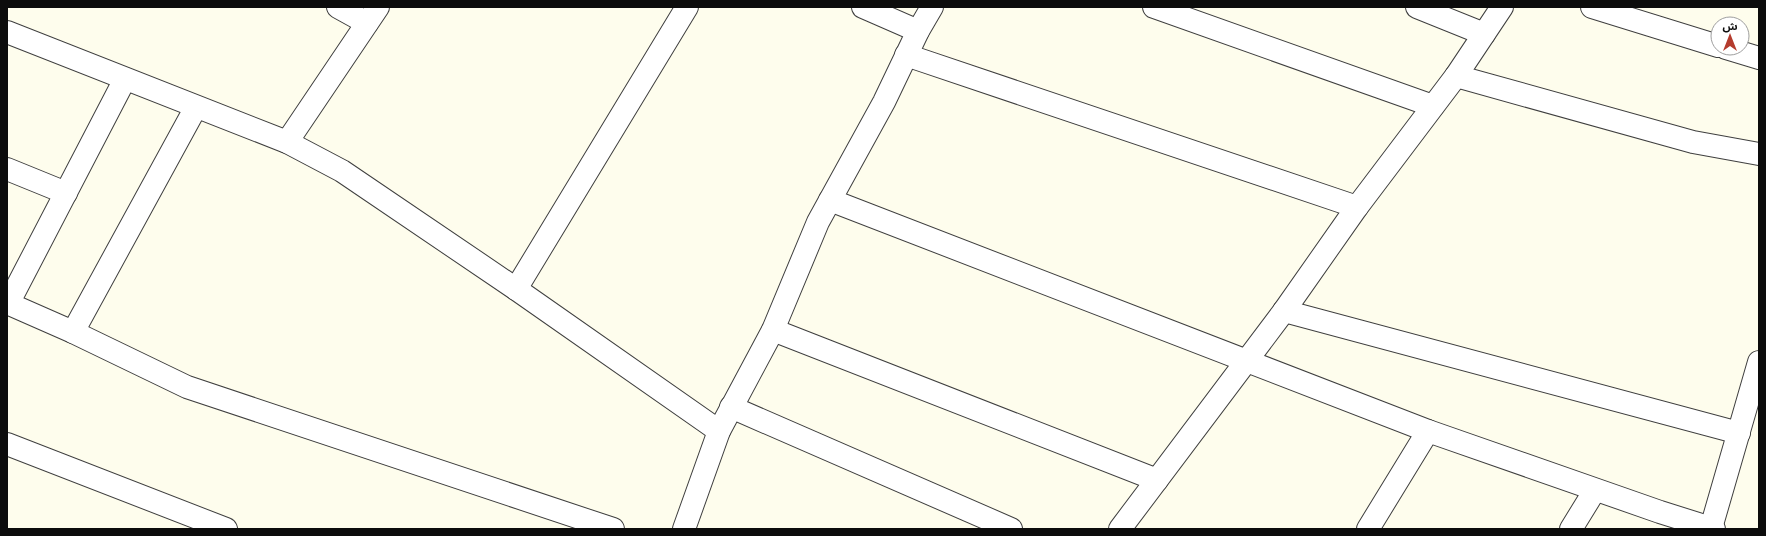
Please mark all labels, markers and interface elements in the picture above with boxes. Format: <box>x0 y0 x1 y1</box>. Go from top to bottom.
north arrow <box>1710 16 1750 56</box>
text: ش <box>1722 20 1738 33</box>

